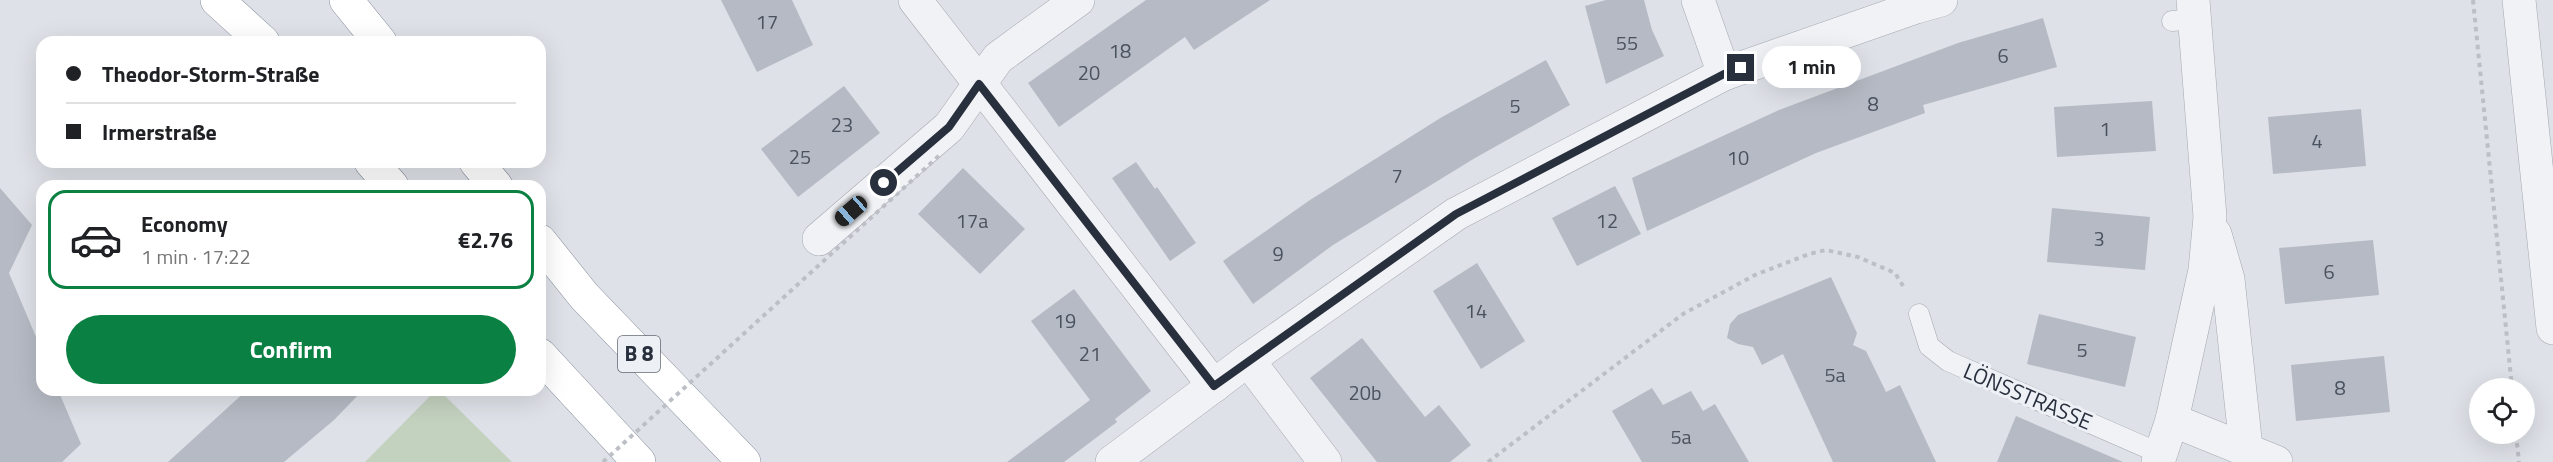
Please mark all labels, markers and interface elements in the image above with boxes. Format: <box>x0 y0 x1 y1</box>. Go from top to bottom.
house number: 17 <box>756 6 778 37</box>
house number: 55 <box>1616 27 1638 58</box>
house number: 18 <box>1109 35 1131 66</box>
house number: 6 <box>1997 40 2009 71</box>
callout: 1 min <box>1762 47 1861 89</box>
text: 1 min <box>1787 51 1836 82</box>
route end <box>1727 54 1754 81</box>
text: Theodor-Storm-Straße <box>102 57 319 91</box>
house number: 20 <box>1078 57 1100 88</box>
house number: 8 <box>1867 88 1879 119</box>
house number: 5 <box>1509 90 1521 121</box>
house number: 23 <box>831 109 853 140</box>
house number: 1 <box>2099 113 2111 144</box>
text: Irmerstraße <box>102 115 217 149</box>
house number: 4 <box>2311 125 2323 156</box>
house number: 25 <box>789 141 811 172</box>
house number: 10 <box>1727 142 1749 173</box>
house number: 7 <box>1391 160 1403 191</box>
route start <box>870 169 897 196</box>
car <box>832 192 870 230</box>
house number: 17a <box>956 205 988 236</box>
house number: 12 <box>1596 205 1618 236</box>
text: Economy <box>141 207 228 241</box>
icon: car <box>69 213 123 267</box>
text: €2.76 <box>458 223 513 257</box>
house number: 3 <box>2093 223 2105 254</box>
house number: 9 <box>1272 238 1284 269</box>
text: 1 min · 17:22 <box>141 241 251 272</box>
house number: 6 <box>2323 256 2335 287</box>
house number: 14 <box>1465 295 1487 326</box>
house number: 19 <box>1054 305 1076 336</box>
button: Confirm <box>66 315 516 384</box>
house number: 5 <box>2076 334 2088 365</box>
road number: B 8 <box>618 336 660 372</box>
house number: 21 <box>1079 338 1101 369</box>
street label: LÖNSSTRASSE <box>1958 354 2098 438</box>
house number: 5a <box>1824 359 1846 390</box>
house number: 8 <box>2334 372 2346 403</box>
house number: 20b <box>1349 377 1381 408</box>
map controls <box>2469 378 2535 444</box>
button: locate <box>2469 378 2535 444</box>
house number: 5a <box>1670 421 1692 452</box>

